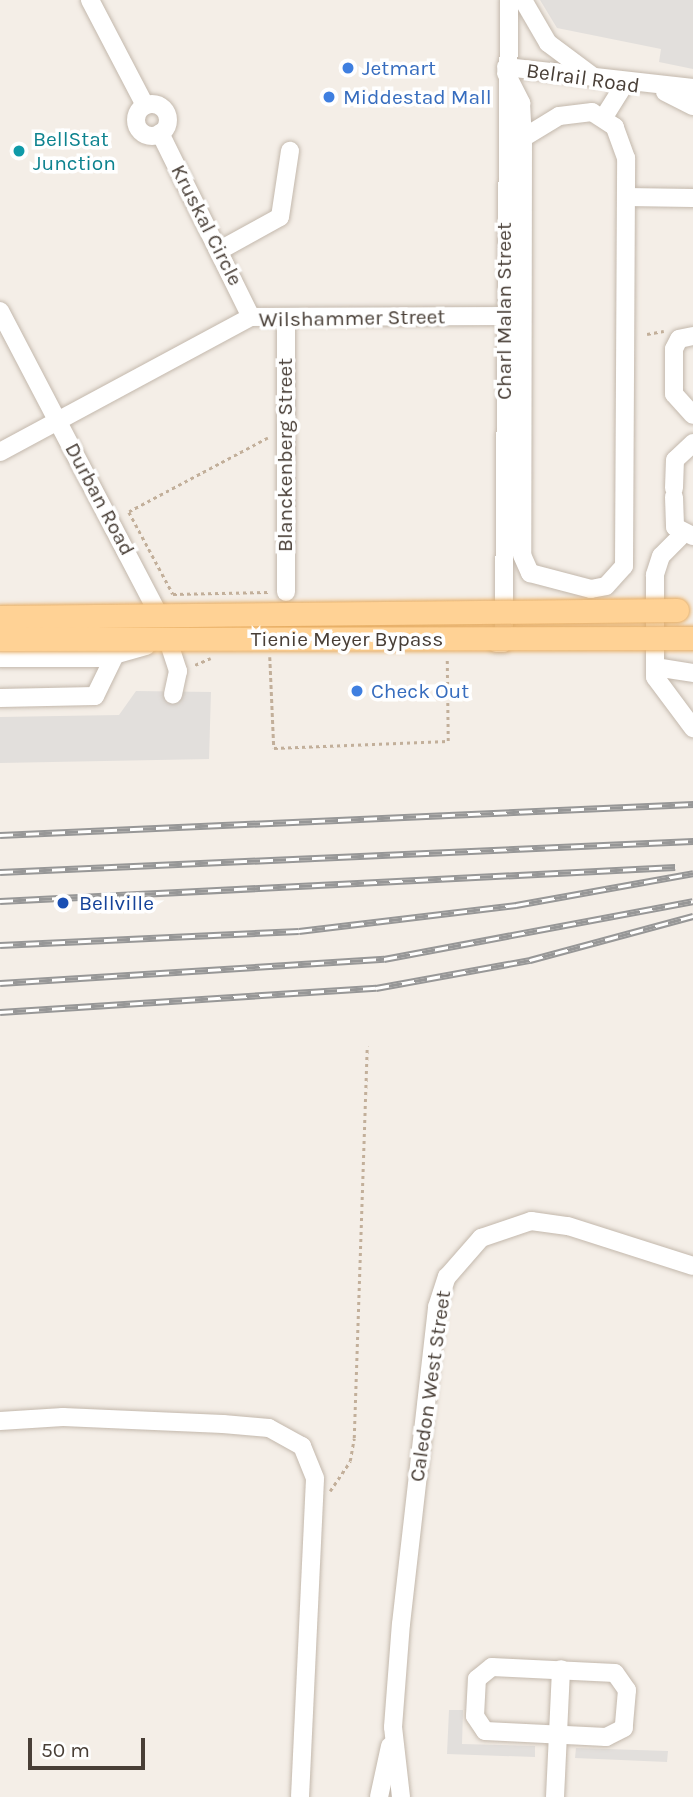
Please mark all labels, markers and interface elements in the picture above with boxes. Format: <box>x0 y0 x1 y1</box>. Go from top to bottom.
place label: Jetmart <box>362 55 436 81</box>
street label: Belrail Road <box>525 58 641 98</box>
marker: Jetmart <box>340 60 356 76</box>
place label: Middestad Mall <box>343 84 492 110</box>
marker: Middestad Mall <box>321 89 337 105</box>
place label: BellStat Junction <box>33 126 116 176</box>
marker: BellStat Junction <box>11 143 27 159</box>
street label: Kruskal Circle <box>166 160 248 290</box>
street label: Charl Malan Street <box>491 222 517 400</box>
street label: Wilshammer Street <box>259 304 445 332</box>
street label: Blanckenberg Street <box>272 358 298 552</box>
street label: Durban Road <box>60 438 140 560</box>
street label: Tienie Meyer Bypass <box>251 626 443 652</box>
place label: Check Out <box>371 678 469 704</box>
marker: Check Out <box>349 683 365 699</box>
place label: Bellville <box>79 890 154 916</box>
marker: Bellville <box>53 893 73 913</box>
street label: Caledon West Street <box>404 1289 456 1483</box>
scale bar <box>32 1724 149 1768</box>
text: 50 m <box>41 1738 90 1762</box>

